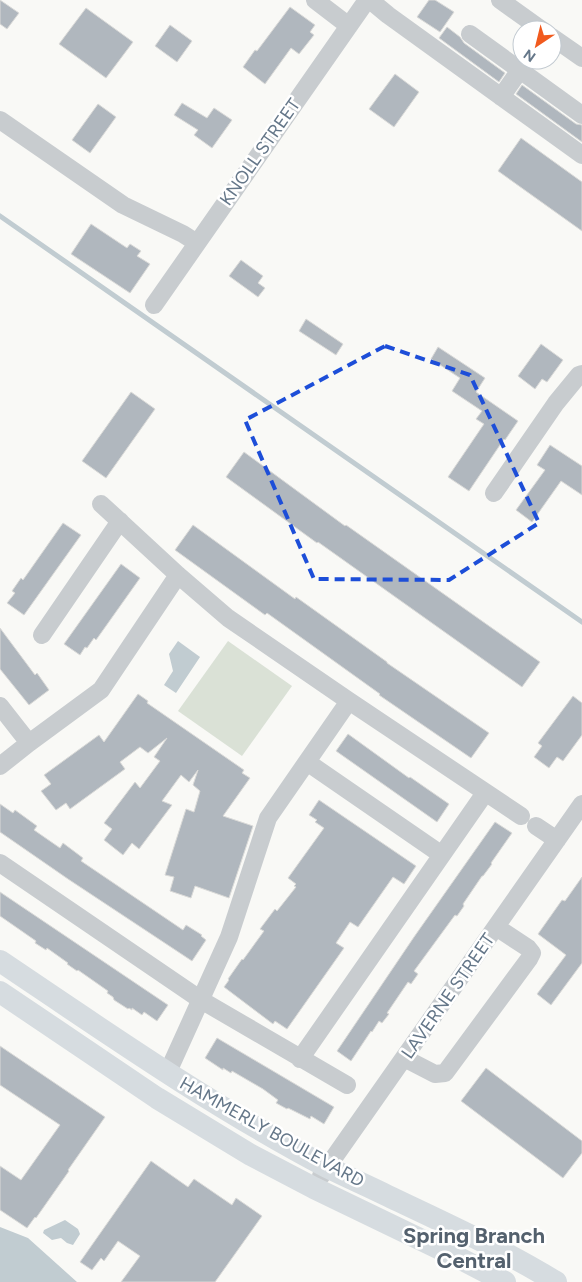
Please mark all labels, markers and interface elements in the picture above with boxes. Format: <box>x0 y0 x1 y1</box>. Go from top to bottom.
north arrow <box>512 20 562 70</box>
text: N <box>521 45 539 65</box>
street label: KNOLL STREET <box>215 94 305 210</box>
street label: LAVERNE STREET <box>397 929 499 1063</box>
street label: HAMMERLY BOULEVARD <box>176 1072 368 1192</box>
district label: Spring Branch Central <box>403 1222 545 1274</box>

